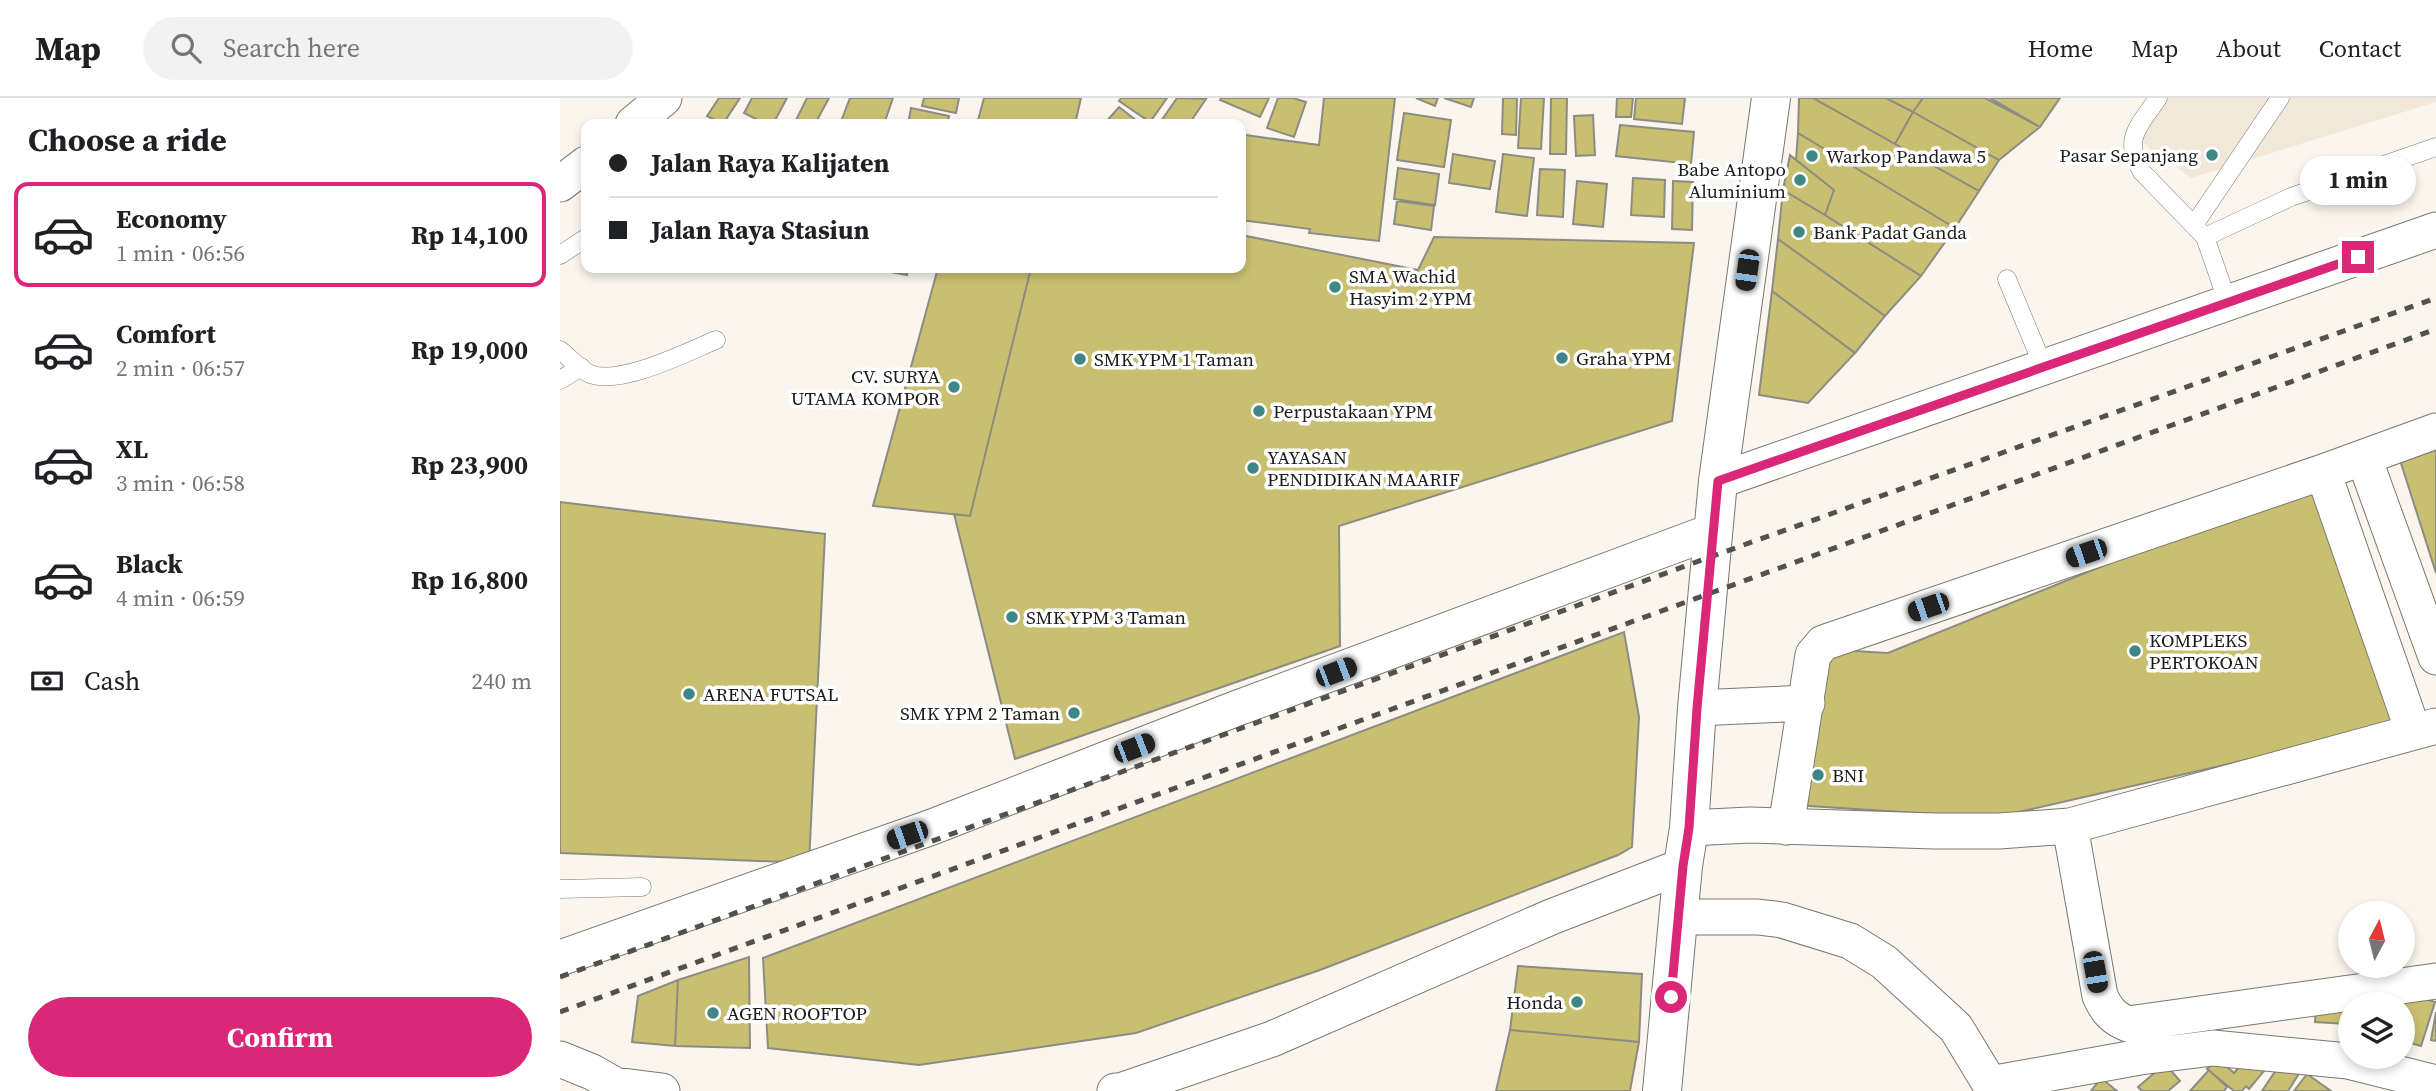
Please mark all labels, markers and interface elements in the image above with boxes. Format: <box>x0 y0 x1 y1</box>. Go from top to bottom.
search box <box>143 17 633 80</box>
text: Map <box>35 26 101 71</box>
icon: search <box>167 29 205 67</box>
text: Search here <box>223 30 360 66</box>
text: Home <box>2028 32 2093 65</box>
text: Map <box>2131 32 2178 65</box>
text: About <box>2216 32 2281 65</box>
text: Contact <box>2319 32 2401 65</box>
text: Choose a ride <box>28 118 227 162</box>
place label: Pasar Sepanjang <box>2059 142 2198 168</box>
place label: Warkop Pandawa 5 <box>1826 143 1986 169</box>
text: Jalan Raya Kalijaten <box>651 145 890 181</box>
marker: Pasar Sepanjang <box>2204 147 2220 163</box>
marker: Warkop Pandawa 5 <box>1804 148 1820 164</box>
place label: Babe Antopo Aluminium <box>1677 156 1786 204</box>
callout: 1 min <box>2300 156 2416 204</box>
text: 1 min <box>2328 164 2388 196</box>
marker: Babe Antopo Aluminium <box>1792 172 1808 188</box>
text: Economy <box>116 201 227 237</box>
icon: car <box>32 203 95 266</box>
text: Jalan Raya Stasiun <box>651 212 870 248</box>
text: Rp 14,100 <box>411 217 528 253</box>
place label: Bank Padat Ganda <box>1813 219 1967 245</box>
marker: Bank Padat Ganda <box>1791 224 1807 240</box>
text: 1 min · 06:56 <box>116 237 245 269</box>
route end <box>2342 241 2374 273</box>
car <box>1734 248 1761 292</box>
place label: SMA Wachid Hasyim 2 YPM <box>1349 263 1472 311</box>
marker: SMA Wachid Hasyim 2 YPM <box>1327 279 1343 295</box>
text: Comfort <box>116 316 216 352</box>
icon: car <box>32 318 95 381</box>
text: Rp 19,000 <box>411 332 528 368</box>
place label: Graha YPM <box>1576 345 1672 371</box>
place label: SMK YPM 1 Taman <box>1094 346 1254 372</box>
marker: Graha YPM <box>1554 350 1570 366</box>
marker: SMK YPM 1 Taman <box>1072 351 1088 367</box>
text: 2 min · 06:57 <box>116 352 245 384</box>
place label: CV. SURYA UTAMA KOMPOR <box>791 363 941 411</box>
marker: CV. SURYA UTAMA KOMPOR <box>946 379 962 395</box>
place label: Perpustakaan YPM <box>1273 398 1433 424</box>
marker: Perpustakaan YPM <box>1251 403 1267 419</box>
text: XL <box>116 431 148 467</box>
icon: car <box>32 433 95 496</box>
place label: YAYASAN PENDIDIKAN MAARIF <box>1267 444 1460 492</box>
text: Rp 23,900 <box>411 447 528 483</box>
marker: YAYASAN PENDIDIKAN MAARIF <box>1245 460 1261 476</box>
text: 3 min · 06:58 <box>116 467 245 499</box>
car <box>2063 536 2110 570</box>
text: Black <box>116 546 183 582</box>
icon: car <box>32 548 95 611</box>
text: Rp 16,800 <box>411 562 528 598</box>
text: 4 min · 06:59 <box>116 582 245 614</box>
car <box>1905 590 1952 624</box>
place label: SMK YPM 3 Taman <box>1026 604 1186 630</box>
marker: SMK YPM 3 Taman <box>1004 609 1020 625</box>
place label: KOMPLEKS PERTOKOAN <box>2149 627 2259 675</box>
marker: KOMPLEKS PERTOKOAN <box>2127 643 2143 659</box>
car <box>1313 655 1360 689</box>
icon: cash <box>28 662 66 700</box>
text: Cash <box>84 663 140 699</box>
text: 240 m <box>471 665 532 697</box>
place label: ARENA FUTSAL <box>703 681 839 707</box>
marker: ARENA FUTSAL <box>681 686 697 702</box>
place label: SMK YPM 2 Taman <box>900 700 1060 726</box>
marker: SMK YPM 2 Taman <box>1066 705 1082 721</box>
car <box>1111 731 1158 765</box>
place label: BNI <box>1832 762 1864 788</box>
marker: BNI <box>1810 767 1826 783</box>
car <box>884 818 931 852</box>
north arrow <box>2338 901 2415 978</box>
map controls <box>2338 901 2415 1069</box>
car <box>2082 949 2109 995</box>
route start <box>1655 981 1687 1013</box>
place label: Honda <box>1506 989 1563 1015</box>
button: layers <box>2338 992 2415 1069</box>
marker: Honda <box>1569 994 1585 1010</box>
button: Confirm <box>28 997 532 1077</box>
place label: AGEN ROOFTOP <box>727 1000 867 1026</box>
marker: AGEN ROOFTOP <box>705 1005 721 1021</box>

